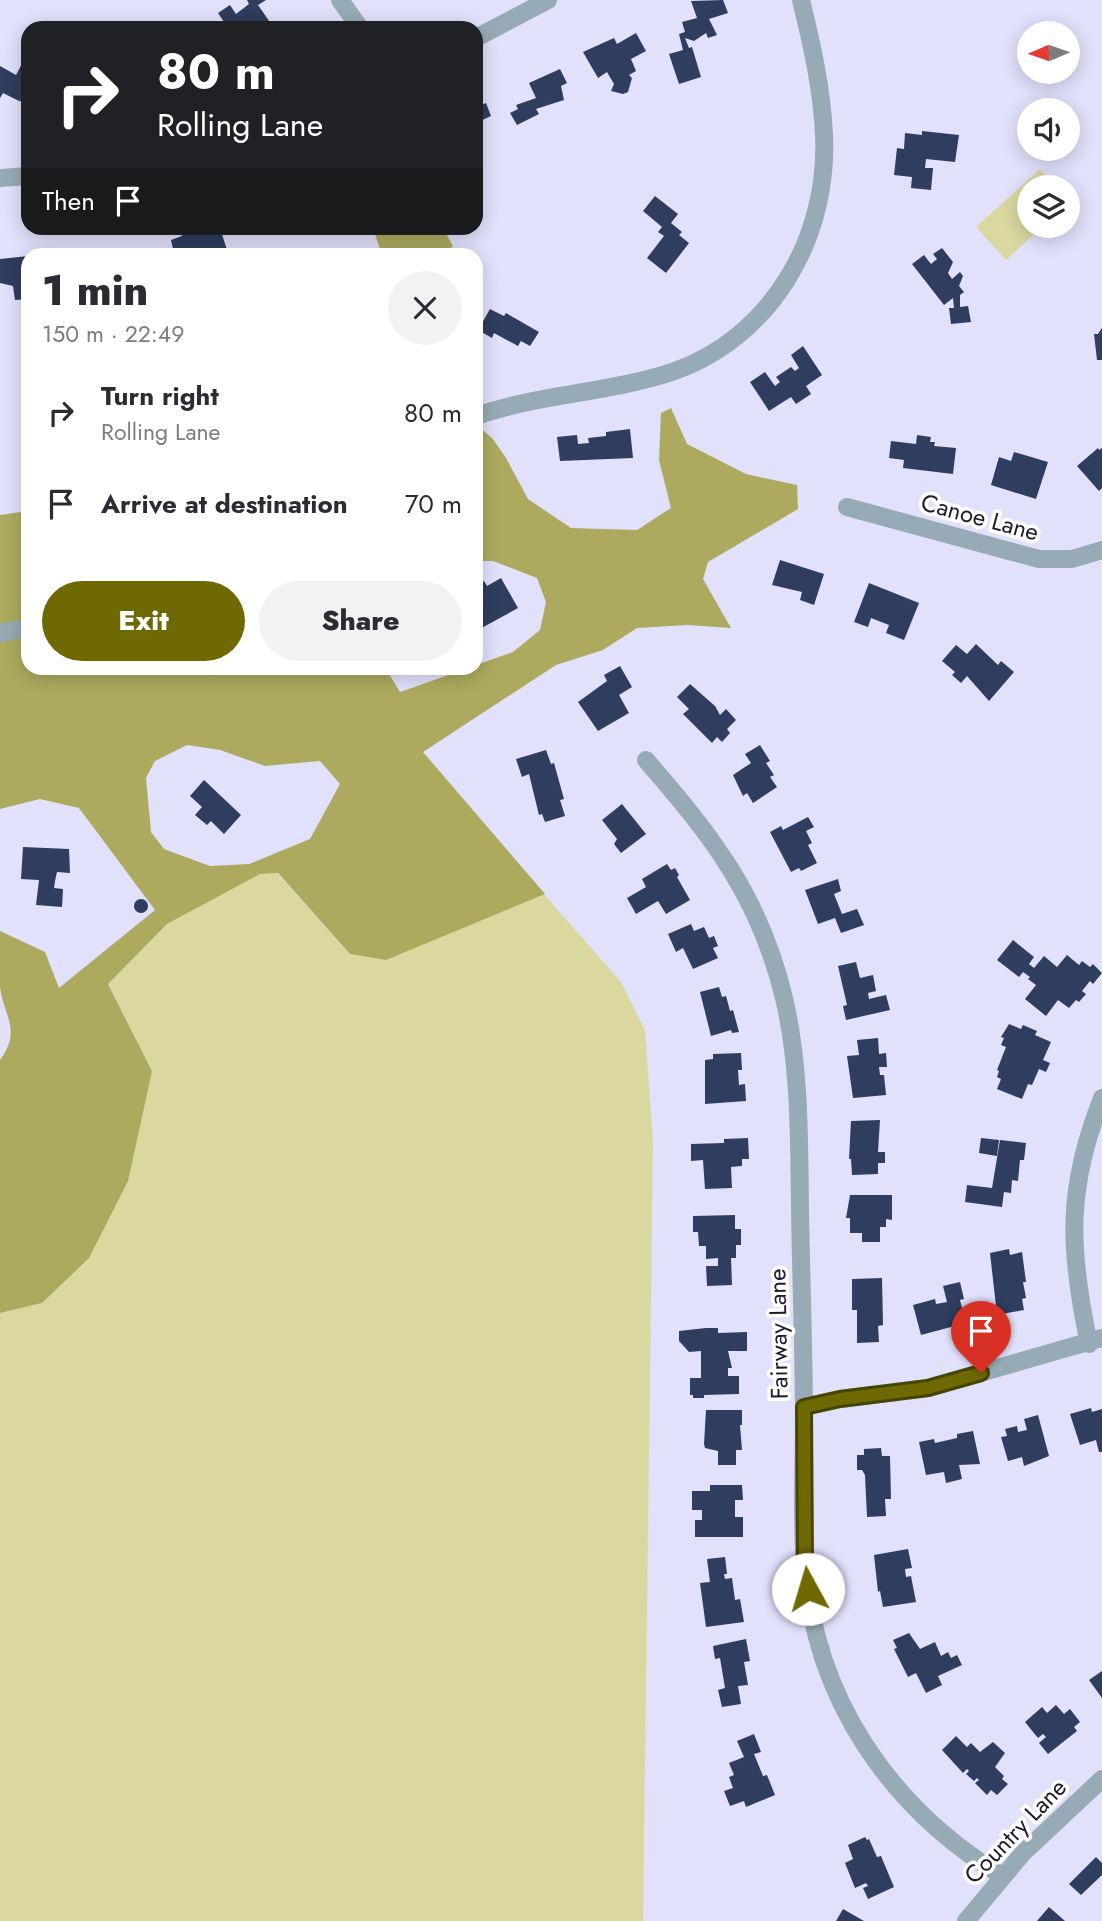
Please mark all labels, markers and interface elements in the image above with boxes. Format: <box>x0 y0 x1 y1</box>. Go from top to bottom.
north arrow <box>1017 21 1080 84</box>
map controls <box>1017 21 1080 238</box>
text: 80 m <box>157 37 275 107</box>
icon: right <box>42 49 133 140</box>
button: sound <box>1017 98 1080 161</box>
text: Rolling Lane <box>157 102 323 148</box>
button: layers <box>1017 175 1080 238</box>
text: Then <box>42 182 95 220</box>
icon: arrive <box>109 182 147 220</box>
text: 1 min <box>42 260 148 321</box>
button: close <box>388 271 462 345</box>
text: 150 m · 22:49 <box>42 317 184 351</box>
text: Turn right <box>101 377 219 415</box>
icon: right <box>42 394 80 432</box>
text: 80 m <box>404 394 462 432</box>
text: Rolling Lane <box>101 415 220 449</box>
street label: Canoe Lane <box>917 484 1043 550</box>
icon: arrive <box>42 485 80 523</box>
text: Arrive at destination <box>101 485 348 523</box>
text: 70 m <box>405 485 462 523</box>
button: Exit <box>42 581 245 661</box>
button: Share <box>259 581 462 661</box>
street label: Fairway Lane <box>759 1268 797 1400</box>
pin <box>951 1301 1011 1373</box>
icon: arrive <box>962 1312 1000 1350</box>
position arrow <box>771 1552 845 1626</box>
street label: Country Lane <box>956 1770 1074 1892</box>

